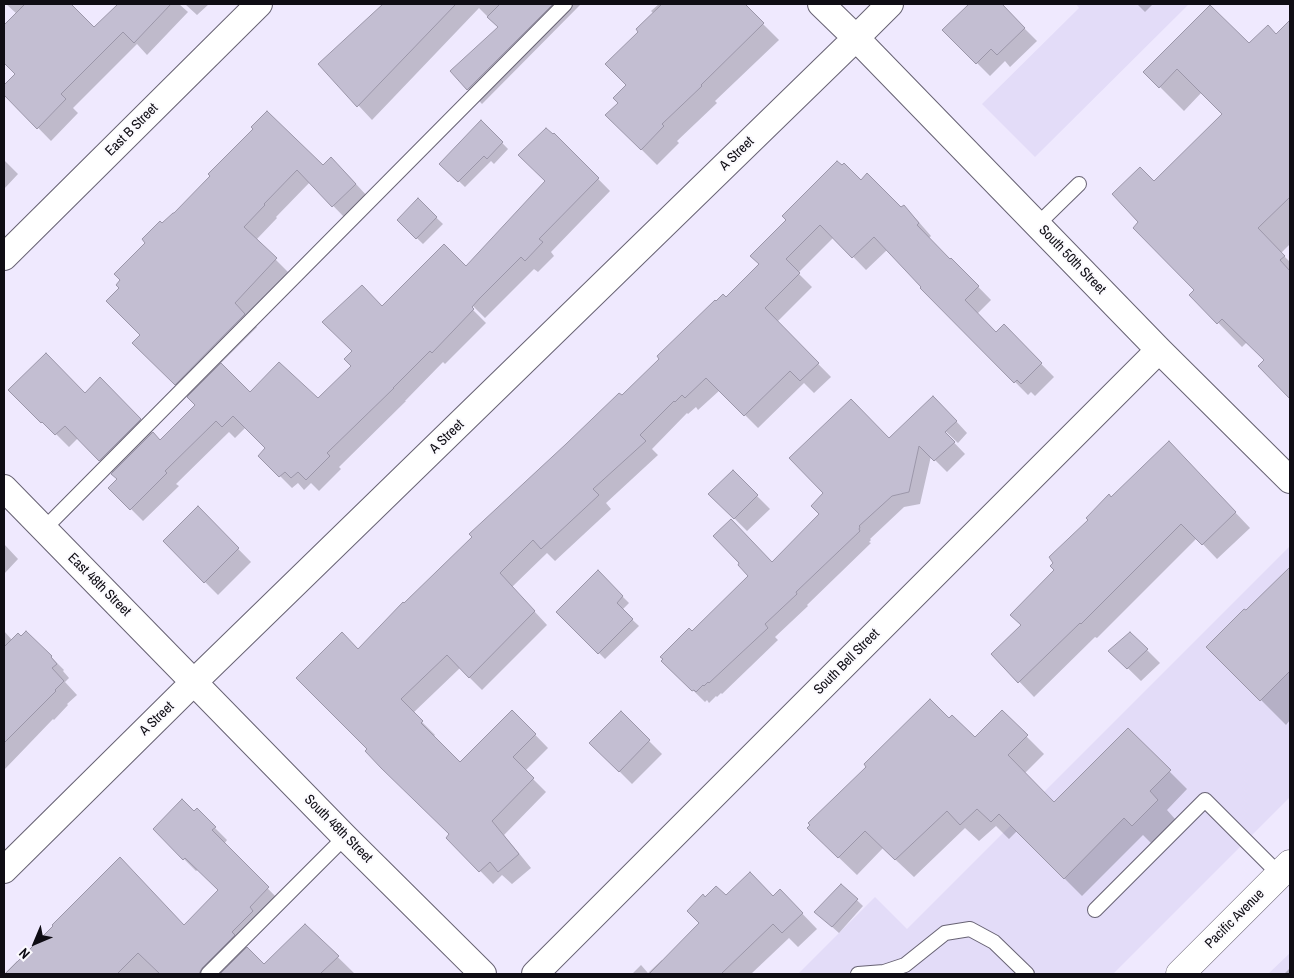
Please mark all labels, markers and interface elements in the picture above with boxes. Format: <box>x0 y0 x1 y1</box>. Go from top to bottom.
street label: East B Street <box>102 100 162 160</box>
street label: A Street <box>716 134 758 174</box>
street label: South 50th Street <box>1035 222 1109 298</box>
street label: A Street <box>426 417 468 457</box>
street label: East 48th Street <box>64 550 134 620</box>
street label: South Bell Street <box>811 626 883 698</box>
street label: A Street <box>136 699 178 739</box>
street label: South 48th Street <box>300 791 376 867</box>
street label: Pacific Avenue <box>1202 886 1268 952</box>
north arrow <box>10 918 60 968</box>
text: N <box>15 944 34 963</box>

